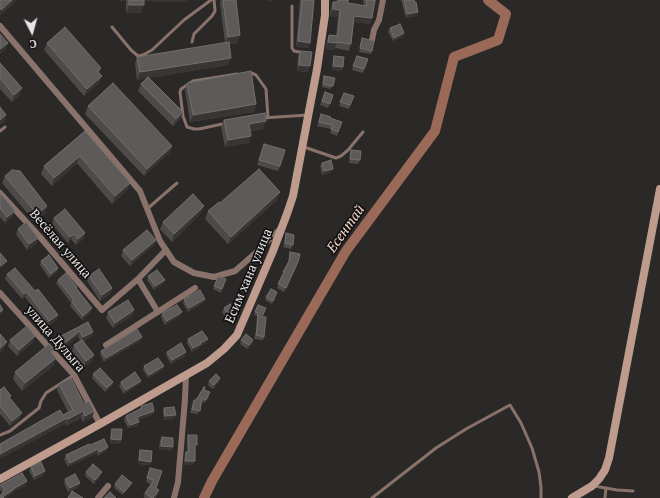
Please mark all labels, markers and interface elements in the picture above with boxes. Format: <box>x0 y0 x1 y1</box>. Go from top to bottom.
north arrow <box>12 12 52 52</box>
text: С <box>29 37 38 51</box>
water label: Есентай <box>324 202 368 256</box>
street label: Весёлая улица <box>26 206 94 282</box>
street label: Есим хана улица <box>222 226 276 326</box>
street label: улица Дулыга <box>22 303 88 375</box>

